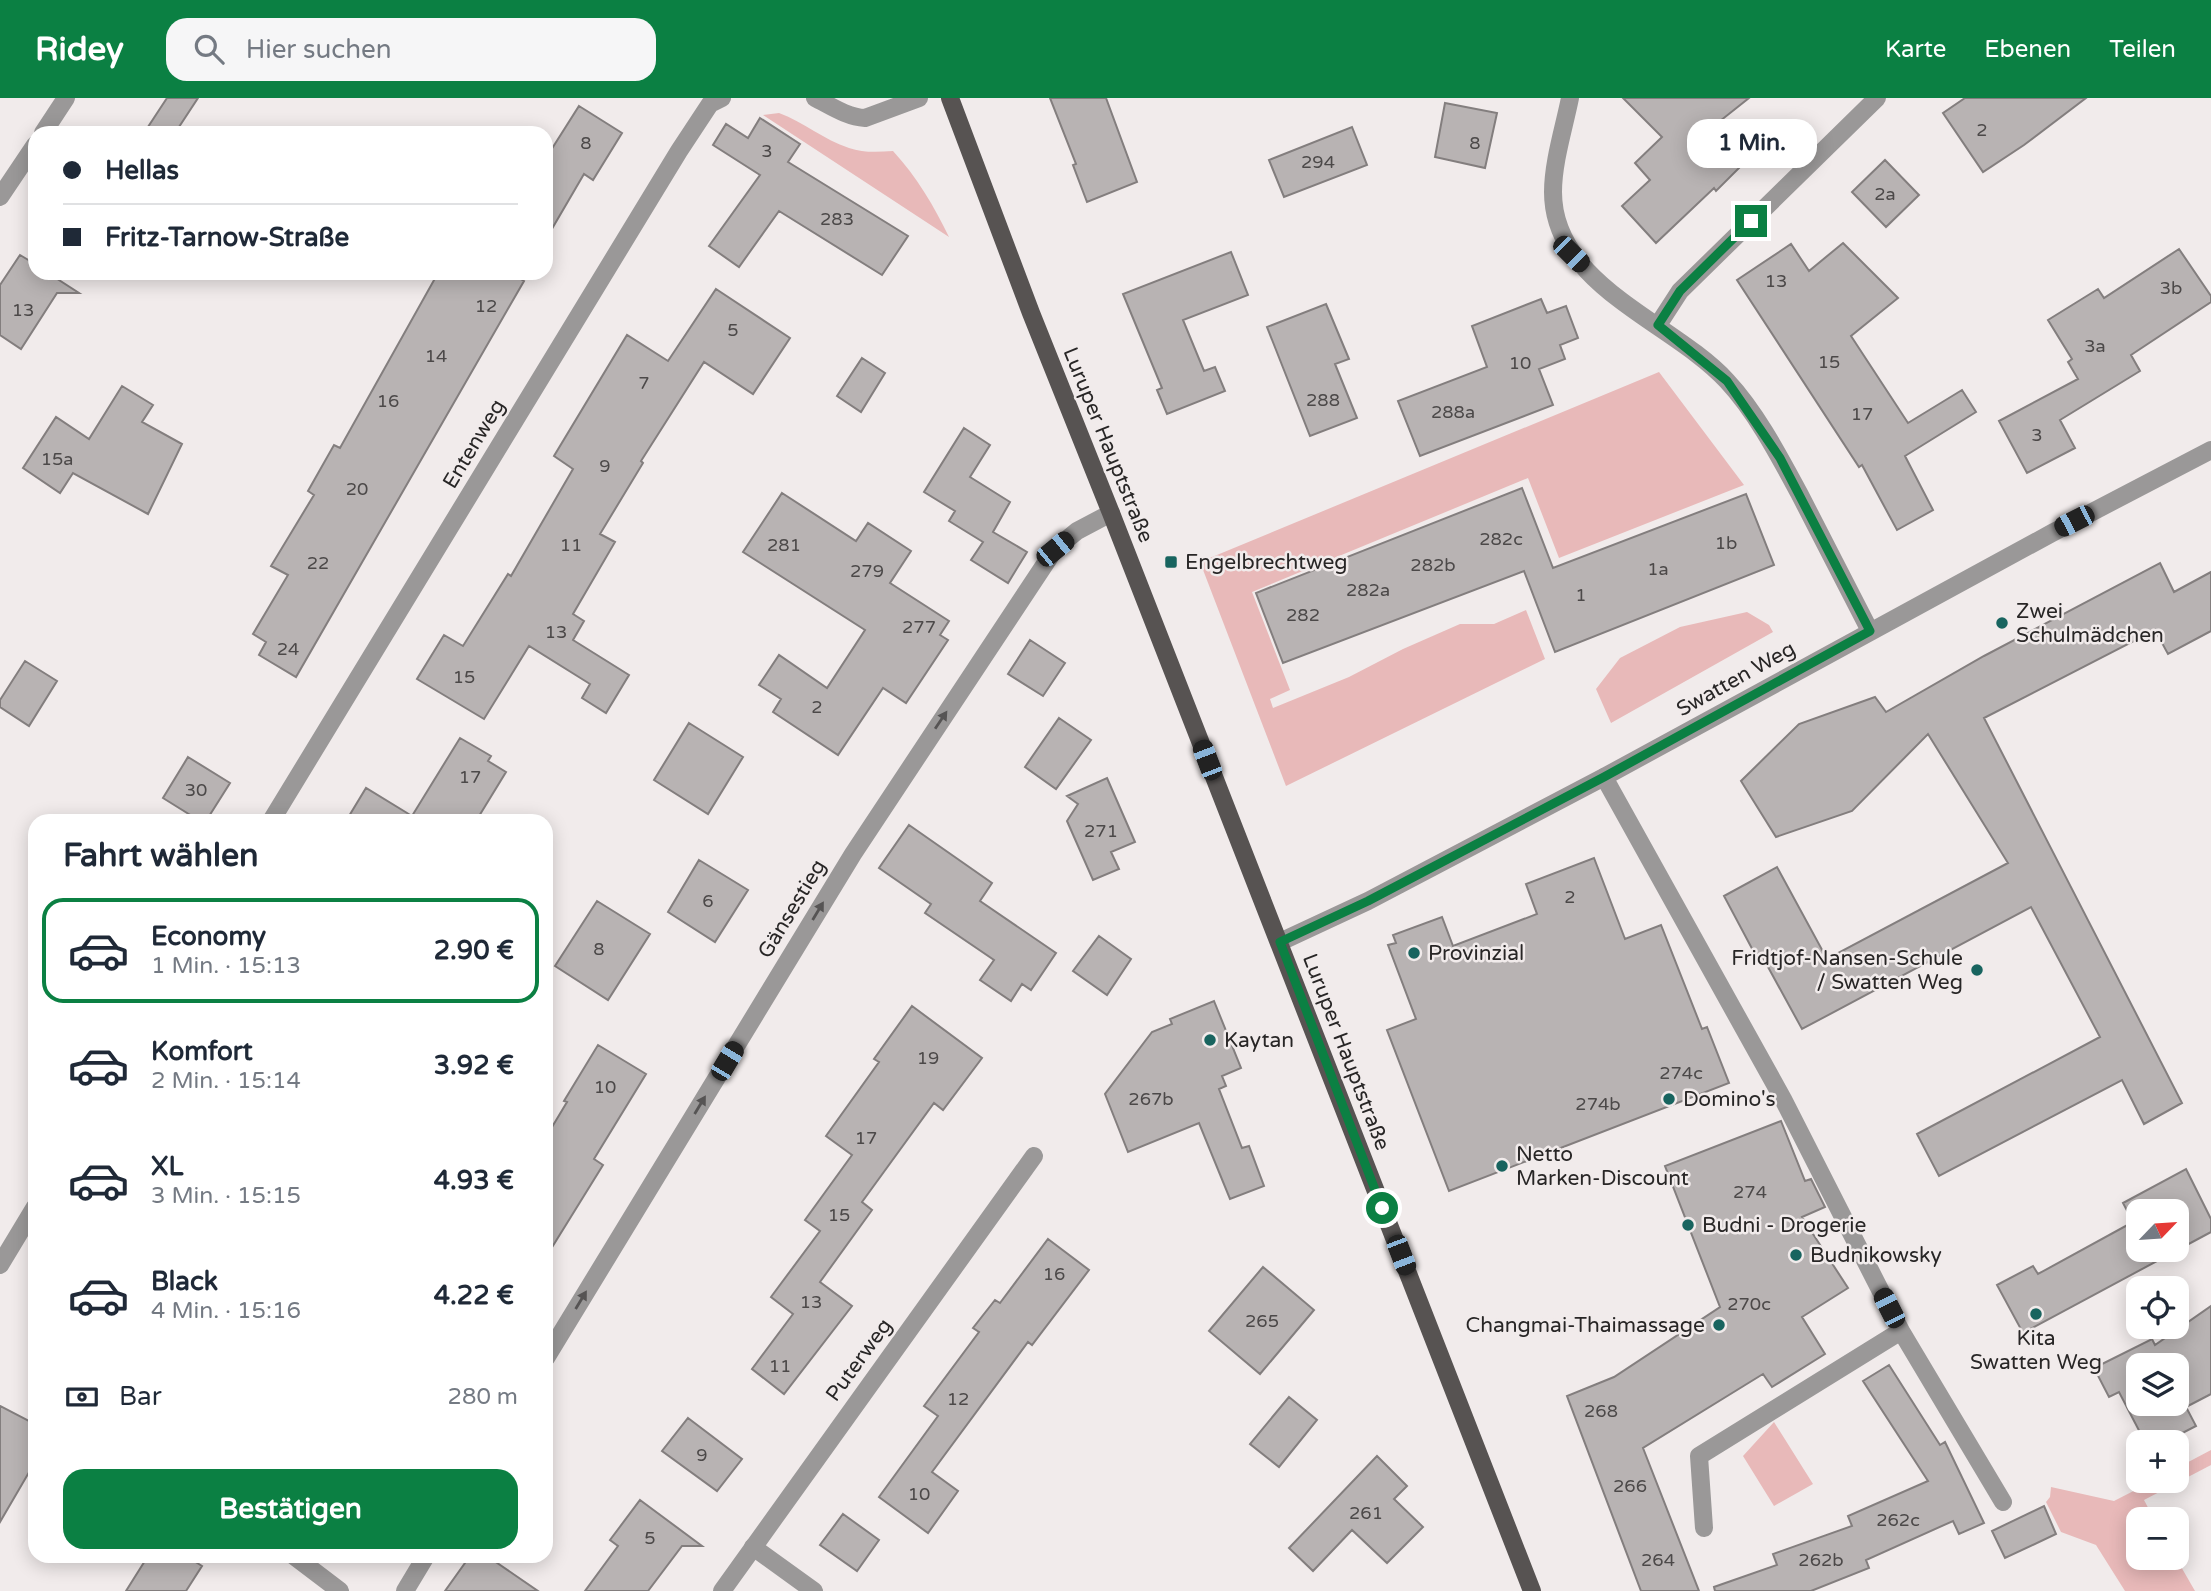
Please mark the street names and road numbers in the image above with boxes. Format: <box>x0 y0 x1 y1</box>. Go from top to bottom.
street label: Luruper Hauptstraße <box>1057 344 1159 546</box>
street label: Entenweg <box>438 395 510 493</box>
street label: Swatten Weg <box>1672 636 1800 722</box>
street label: Gänsestieg <box>753 855 831 963</box>
street label: Luruper Hauptstraße <box>1297 950 1395 1154</box>
street label: Puterweg <box>821 1314 897 1406</box>

